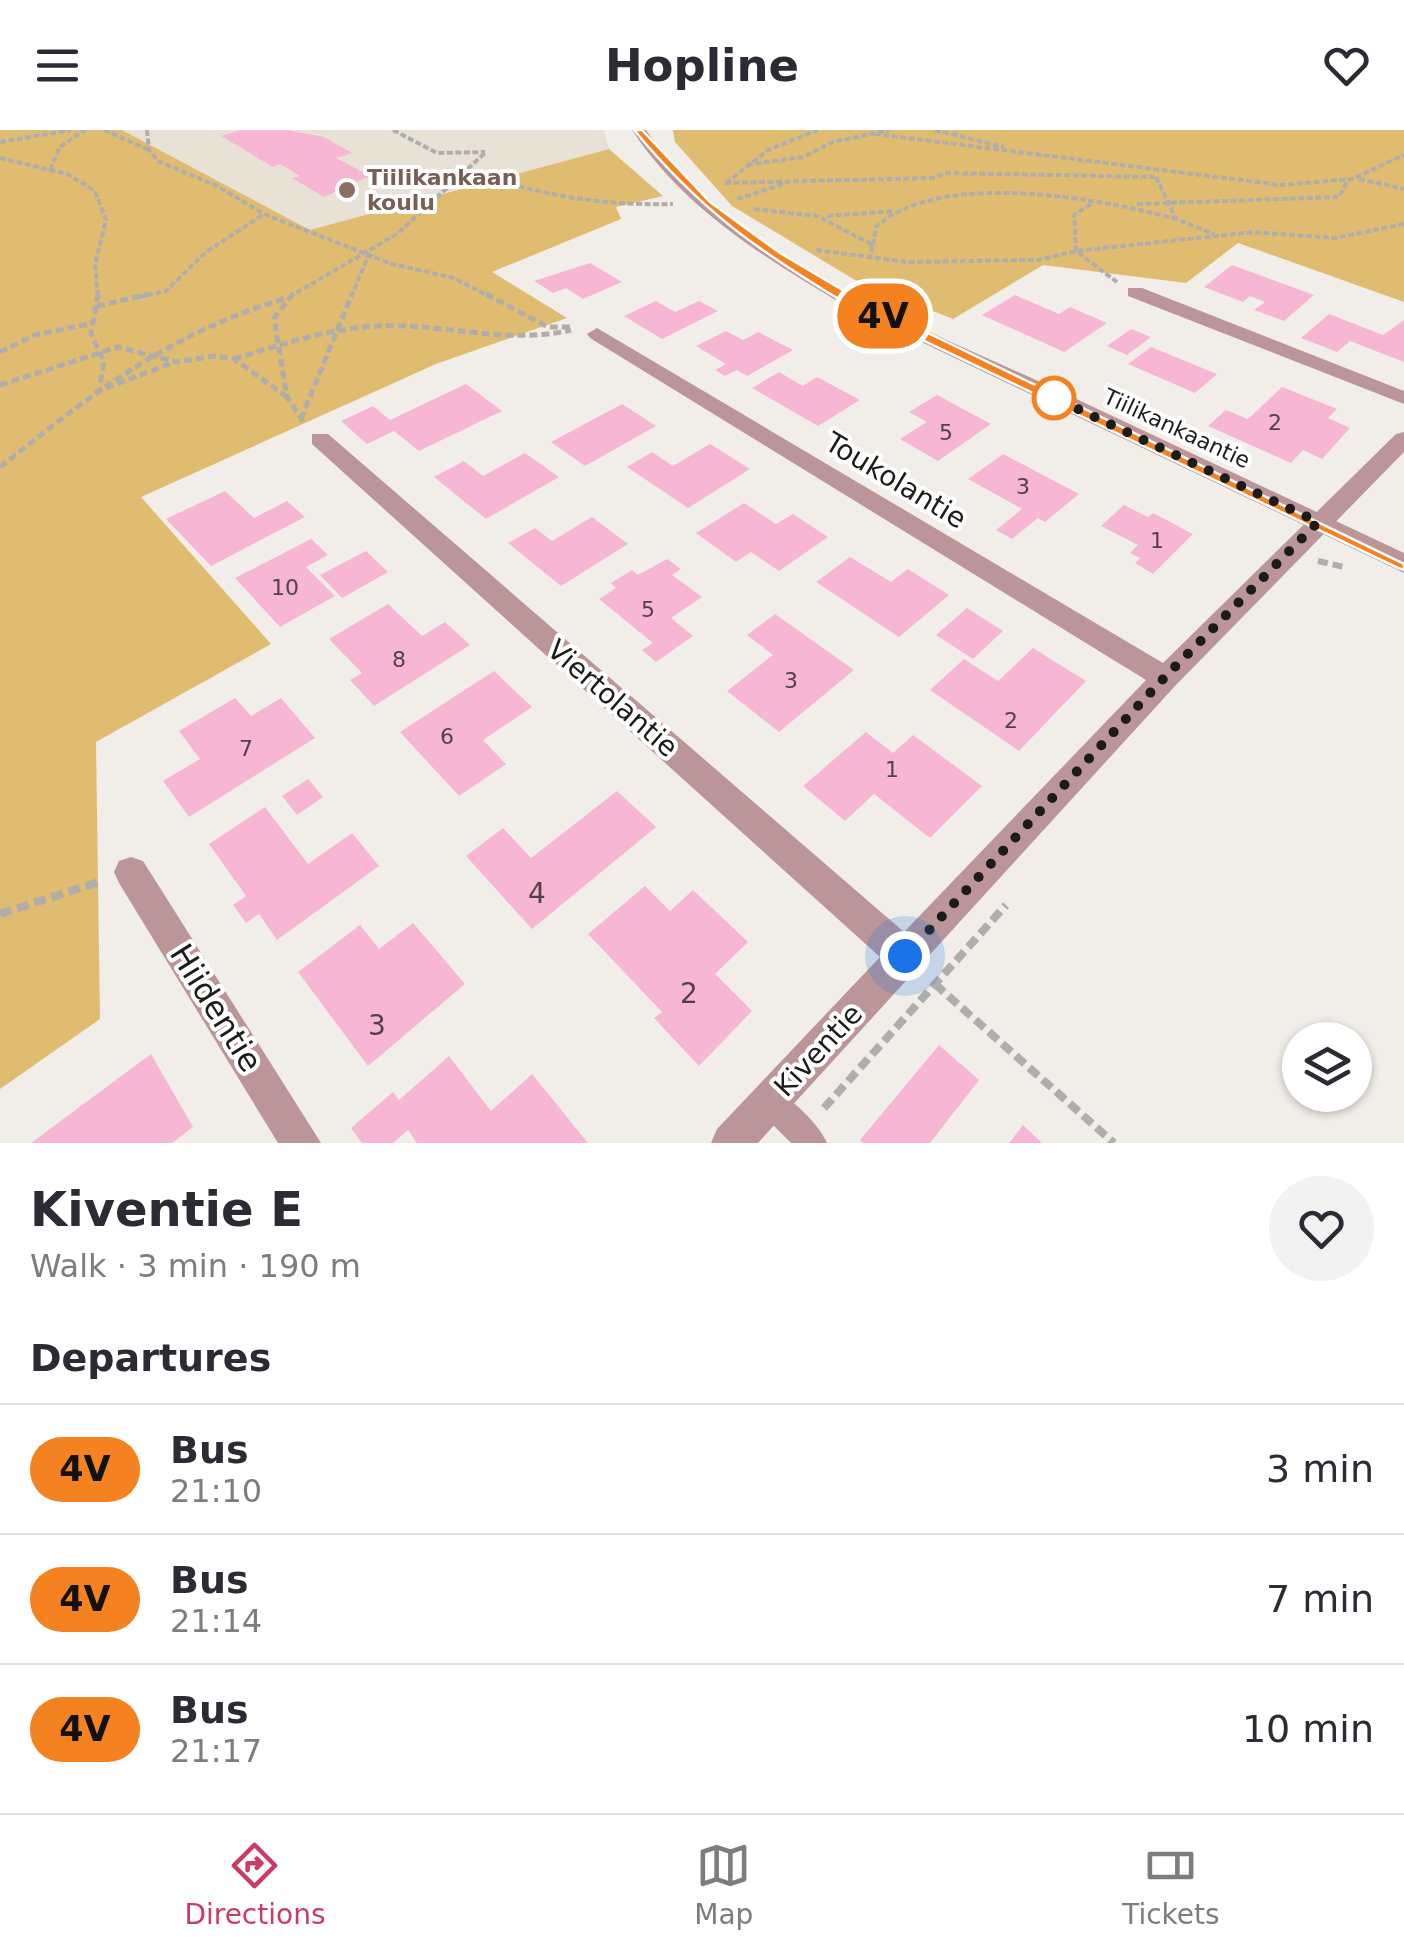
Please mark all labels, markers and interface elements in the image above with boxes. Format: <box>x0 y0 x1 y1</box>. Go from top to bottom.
icon: menu <box>30 38 85 93</box>
icon: heart <box>1319 38 1374 93</box>
text: Hopline <box>605 39 799 92</box>
place label: Tiilikankaan koulu <box>367 165 517 215</box>
marker: Tiilikankaan koulu <box>336 179 358 201</box>
line badge: 4V <box>838 284 928 348</box>
text: 4V <box>857 296 909 336</box>
unlabelled marker <box>1033 377 1075 419</box>
street label: Tiilikankaantie <box>1099 383 1254 473</box>
house number: 2 <box>1268 410 1282 435</box>
house number: 5 <box>939 420 953 445</box>
street label: Toukolantie <box>819 425 972 535</box>
house number: 3 <box>1016 474 1030 499</box>
house number: 1 <box>1150 528 1164 553</box>
house number: 10 <box>271 575 299 600</box>
house number: 5 <box>641 597 655 622</box>
street label: Viertolantie <box>541 633 685 764</box>
house number: 8 <box>392 647 406 672</box>
house number: 3 <box>784 668 798 693</box>
house number: 2 <box>1004 708 1018 733</box>
house number: 6 <box>440 724 454 749</box>
house number: 7 <box>239 736 253 761</box>
house number: 1 <box>885 757 899 782</box>
house number: 4 <box>528 877 546 910</box>
your location <box>880 931 930 981</box>
street label: Hiidentie <box>162 937 270 1079</box>
house number: 2 <box>680 977 698 1010</box>
street label: Kiventie <box>768 998 869 1103</box>
house number: 3 <box>368 1009 386 1042</box>
map controls <box>1282 1022 1372 1112</box>
button: layers <box>1282 1022 1372 1112</box>
button: heart <box>1269 1176 1374 1281</box>
text: Kiventie E <box>30 1181 303 1237</box>
text: Walk · 3 min · 190 m <box>30 1247 361 1285</box>
text: Departures <box>30 1336 271 1380</box>
text: Bus <box>170 1428 249 1472</box>
text: 3 min <box>1266 1447 1374 1491</box>
text: 4V <box>59 1449 111 1489</box>
text: 21:10 <box>170 1472 262 1510</box>
text: Bus <box>170 1558 249 1602</box>
text: 7 min <box>1266 1577 1374 1621</box>
text: 4V <box>59 1579 111 1619</box>
text: 21:14 <box>170 1602 262 1640</box>
text: Bus <box>170 1688 249 1732</box>
text: 10 min <box>1242 1707 1374 1751</box>
text: 4V <box>59 1709 111 1749</box>
text: 21:17 <box>170 1732 262 1770</box>
tab: Directions <box>184 1838 325 1931</box>
tab: Map <box>694 1838 753 1931</box>
tab: Tickets <box>1122 1838 1220 1931</box>

